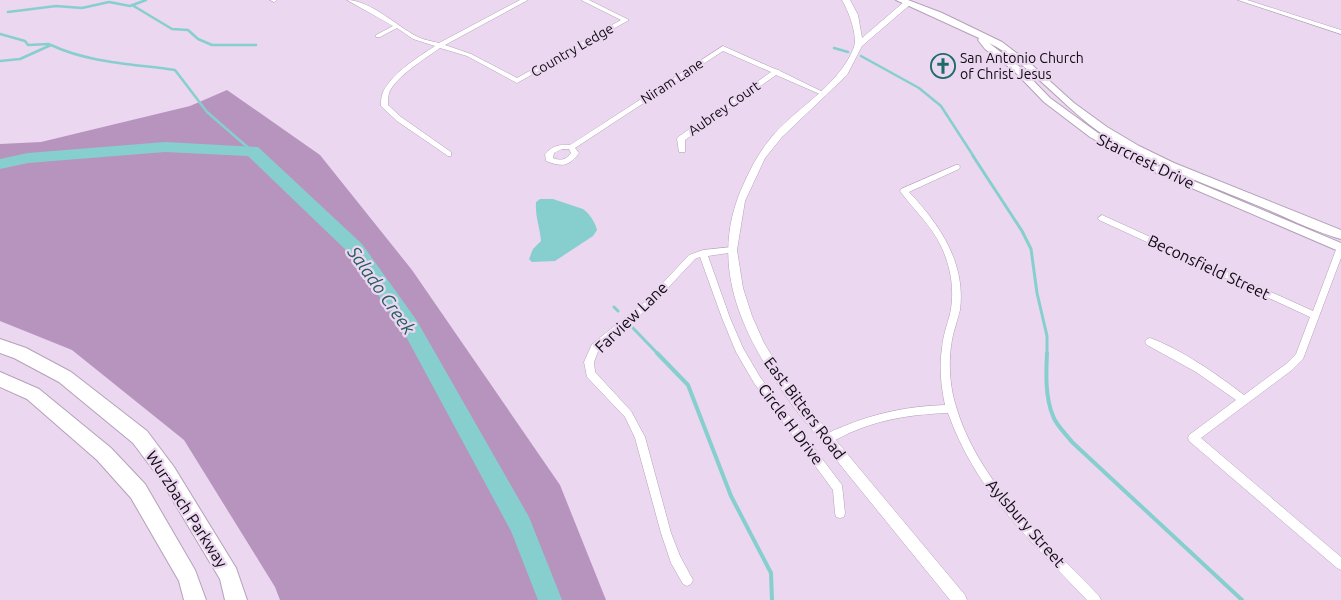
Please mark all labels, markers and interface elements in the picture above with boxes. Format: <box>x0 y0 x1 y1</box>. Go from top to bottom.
street label: Country Ledge <box>528 20 616 80</box>
place label: San Antonio Church of Christ Jesus <box>960 50 1084 82</box>
church icon: San Antonio Church of Christ Jesus <box>930 53 956 79</box>
street label: Niram Lane <box>638 55 706 107</box>
street label: Aubrey Court <box>685 77 763 139</box>
street label: Starcrest Drive <box>1094 130 1198 192</box>
street label: Beconsfield Street <box>1145 231 1274 303</box>
water label: Salado Creek <box>344 241 420 338</box>
street label: Farview Lane <box>591 278 671 356</box>
street label: East Bitters Road <box>761 353 849 463</box>
street label: Circle H Drive <box>755 380 827 468</box>
street label: Wurzbach Parkway <box>143 447 232 571</box>
street label: Aylsbury Street <box>983 476 1069 571</box>

